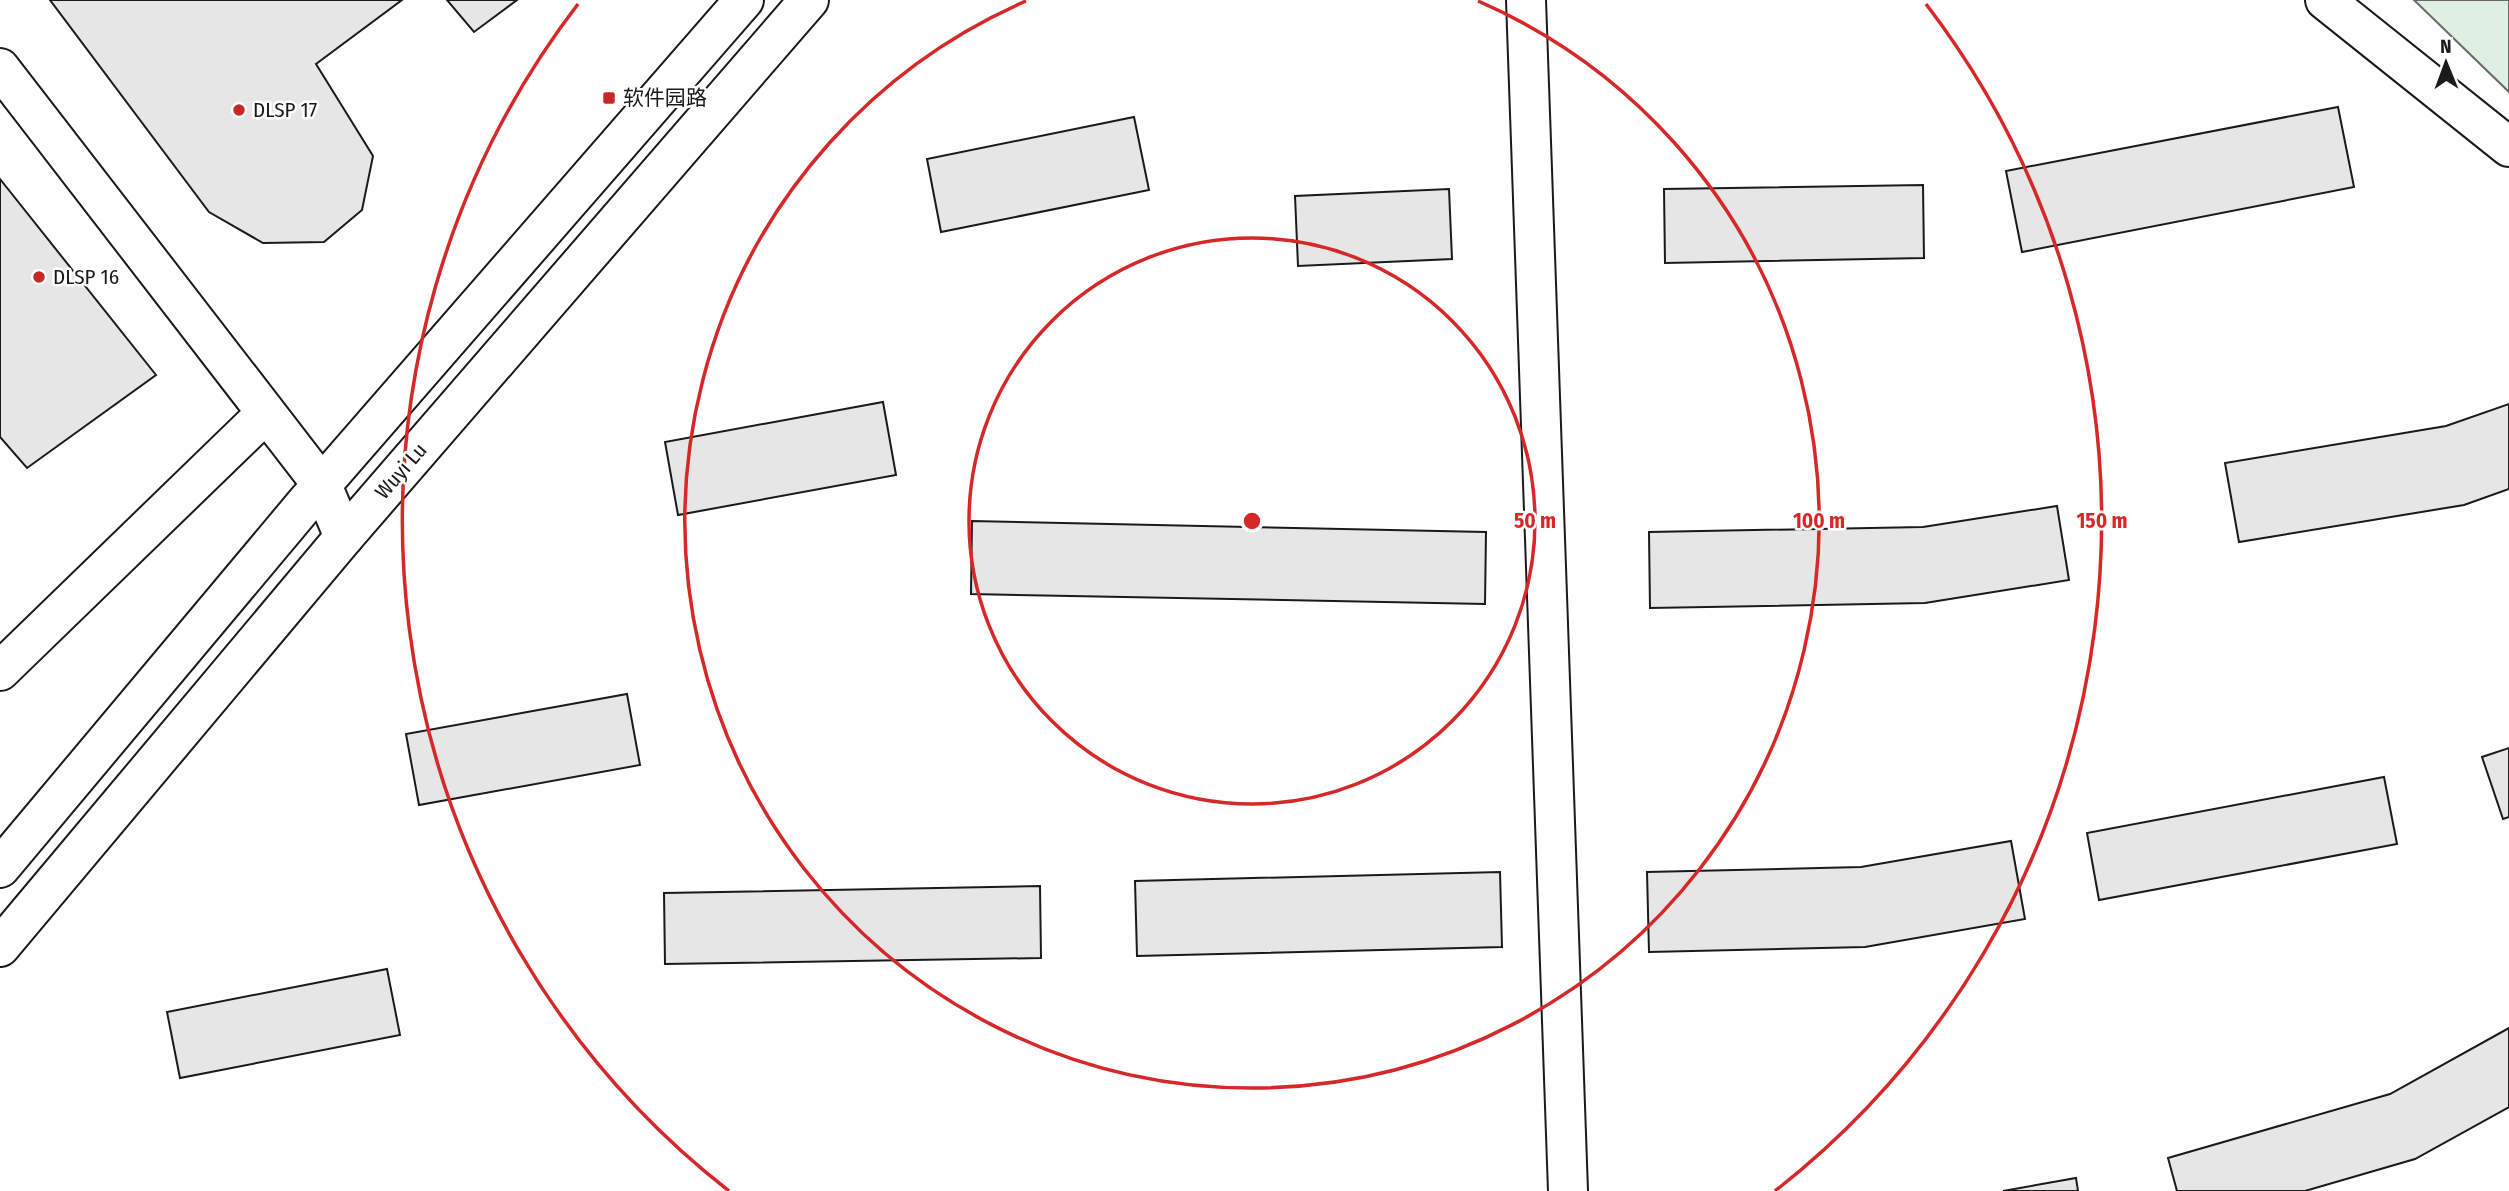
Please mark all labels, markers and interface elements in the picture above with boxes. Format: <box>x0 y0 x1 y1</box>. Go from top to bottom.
north arrow <box>2411 28 2481 98</box>
text: N <box>2440 35 2452 58</box>
place label: 软件园路 <box>623 85 707 111</box>
marker: 软件园路 <box>601 90 617 106</box>
place label: DLSP 17 <box>253 97 317 123</box>
marker: DLSP 17 <box>231 102 247 118</box>
place label: DLSP 16 <box>53 264 119 290</box>
marker: DLSP 16 <box>31 269 47 285</box>
street label: Wuyi Lu <box>370 438 432 504</box>
text: 50 m <box>1514 508 1556 534</box>
text: 100 m <box>1793 508 1845 534</box>
text: 150 m <box>2076 508 2128 534</box>
centre of rings <box>1240 509 1264 533</box>

